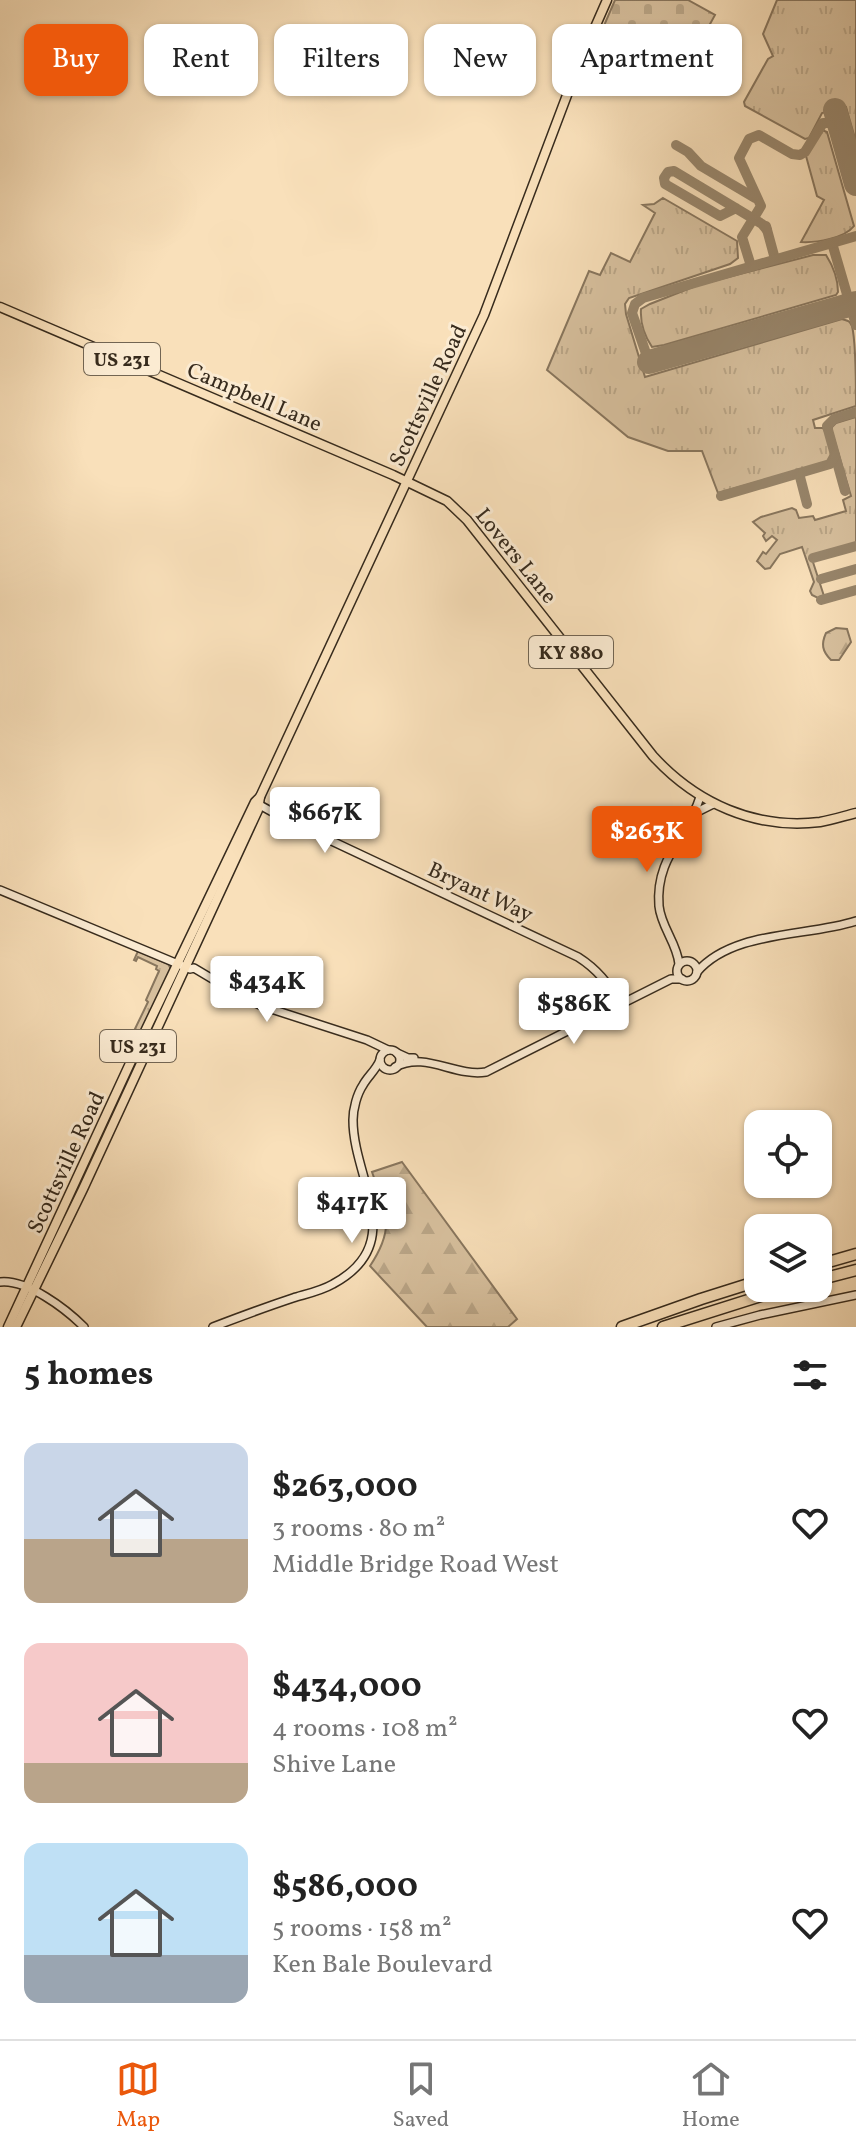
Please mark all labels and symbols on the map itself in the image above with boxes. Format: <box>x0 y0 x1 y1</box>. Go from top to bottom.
street label: Scottsville Road <box>383 320 476 472</box>
road number: US 231 <box>84 343 160 375</box>
street label: Campbell Lane <box>182 356 326 441</box>
street label: Lovers Lane <box>467 502 563 611</box>
road number: KY 880 <box>529 636 613 668</box>
pin: $667K <box>269 787 381 855</box>
pin: $263K <box>591 806 703 874</box>
street label: Bryant Way <box>422 855 538 931</box>
pin: $434K <box>211 956 323 1024</box>
pin: $586K <box>518 978 630 1046</box>
road number: US 231 <box>100 1030 176 1062</box>
street label: Scottsville Road <box>21 1087 114 1239</box>
pin: $417K <box>296 1177 408 1245</box>

